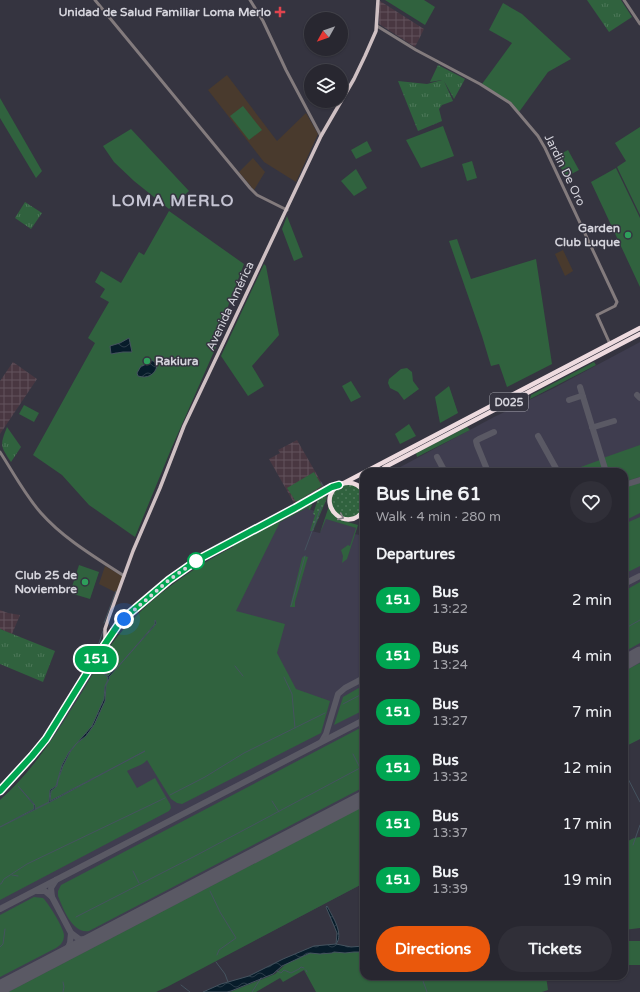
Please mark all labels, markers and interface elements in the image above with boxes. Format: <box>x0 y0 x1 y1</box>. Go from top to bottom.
place label: Unidad de Salud Familiar Loma Merlo <box>58 5 271 19</box>
marker: Unidad de Salud Familiar Loma Merlo <box>274 6 286 18</box>
north arrow <box>304 12 348 56</box>
map controls <box>304 12 348 108</box>
button: layers <box>304 64 348 108</box>
street label: Jardin De Oro <box>542 132 588 208</box>
district label: LOMA MERLO <box>111 191 235 211</box>
place label: Garden Club Luque <box>555 221 620 250</box>
marker: Garden Club Luque <box>623 230 633 240</box>
street label: Avenida América <box>203 259 257 353</box>
place label: Rakiura <box>155 354 199 368</box>
marker: Rakiura <box>142 356 152 366</box>
road number: D025 <box>490 393 528 411</box>
button: heart <box>570 481 612 523</box>
text: Bus Line 61 <box>376 483 481 505</box>
text: Walk · 4 min · 280 m <box>376 509 501 525</box>
one-way arrow <box>338 512 345 520</box>
text: Departures <box>376 545 455 563</box>
unlabelled marker <box>187 552 205 570</box>
place label: Club 25 de Noviembre <box>14 568 77 596</box>
marker: Club 25 de Noviembre <box>80 577 90 587</box>
text: Bus <box>432 583 459 601</box>
text: 151 <box>385 591 411 608</box>
text: 2 min <box>572 591 612 609</box>
text: 13:22 <box>432 601 468 617</box>
your location <box>114 609 134 629</box>
text: Bus <box>432 639 459 657</box>
line badge: 151 <box>73 646 119 672</box>
text: 151 <box>385 647 411 664</box>
text: 4 min <box>572 647 612 665</box>
text: 151 <box>83 650 109 667</box>
text: 13:24 <box>432 657 468 673</box>
text: Bus <box>432 695 459 713</box>
text: 151 <box>385 703 411 720</box>
text: 7 min <box>572 703 612 721</box>
text: 13:27 <box>432 713 468 729</box>
text: Bus <box>432 751 459 769</box>
text: 151 <box>385 759 411 776</box>
text: 12 min <box>563 759 612 777</box>
text: 13:32 <box>432 769 468 785</box>
text: Bus <box>432 807 459 825</box>
text: 151 <box>385 815 411 832</box>
text: 17 min <box>563 815 612 833</box>
text: 13:37 <box>432 825 468 841</box>
text: Bus <box>432 863 459 881</box>
text: 151 <box>385 871 411 888</box>
text: 19 min <box>563 871 612 889</box>
text: 13:39 <box>432 881 468 897</box>
button: Directions <box>376 926 490 972</box>
button: Tickets <box>498 926 612 972</box>

